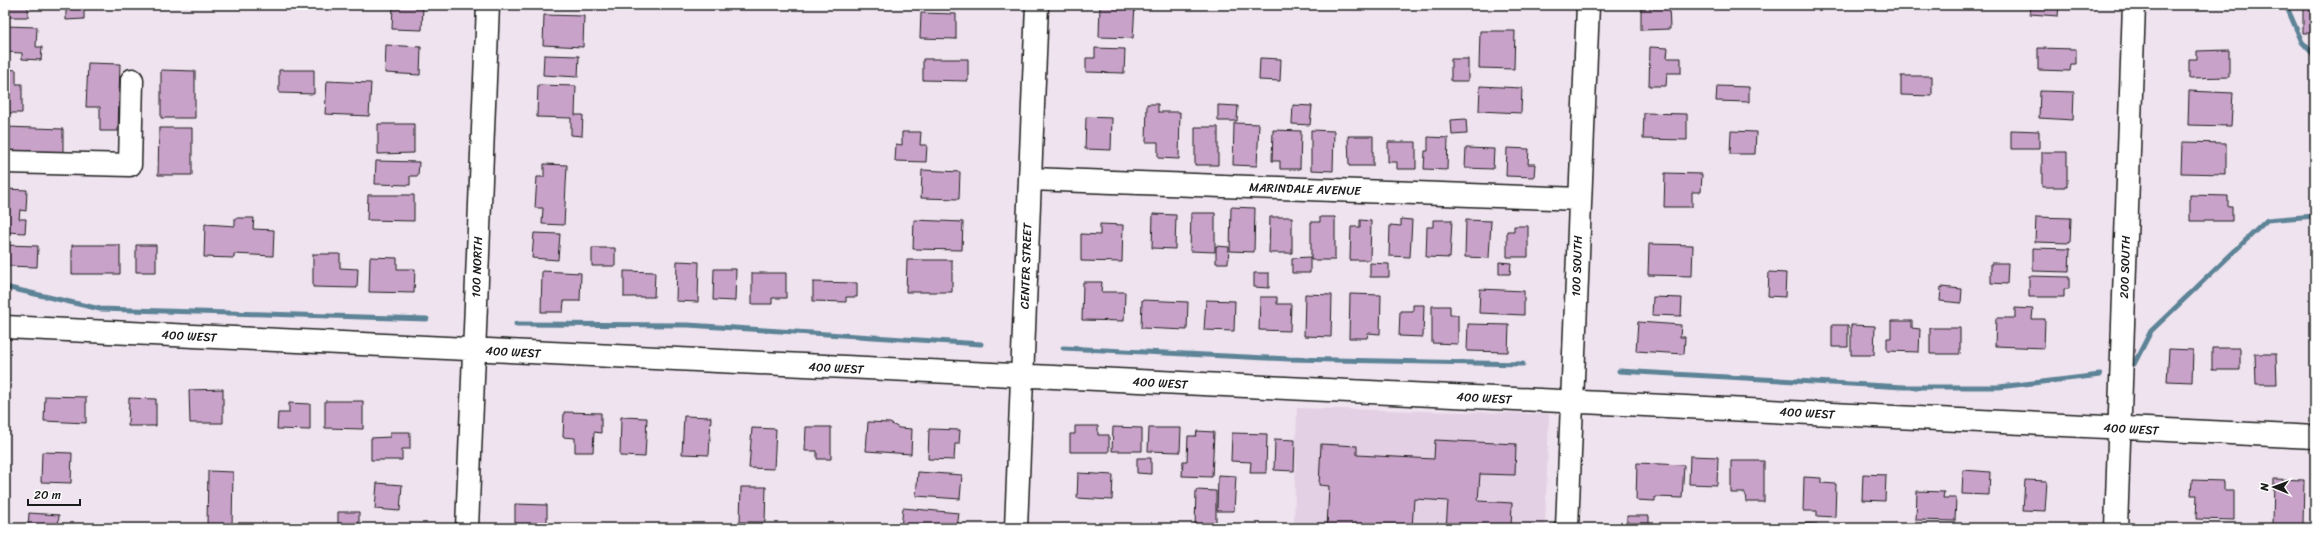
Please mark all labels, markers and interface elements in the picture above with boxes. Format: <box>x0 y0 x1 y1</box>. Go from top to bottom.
street label: MARINDALE AVENUE <box>1249 176 1363 202</box>
street label: CENTER STREET <box>1014 222 1039 309</box>
street label: 100 SOUTH <box>1565 234 1589 297</box>
street label: 200 SOUTH <box>2113 235 2137 299</box>
street label: 100 NORTH <box>465 236 489 298</box>
street label: 400 WEST <box>161 324 218 348</box>
street label: 400 WEST <box>485 340 542 364</box>
street label: 400 WEST <box>808 356 865 380</box>
street label: 400 WEST <box>1132 371 1189 395</box>
street label: 400 WEST <box>1456 386 1513 410</box>
street label: 400 WEST <box>1779 401 1836 425</box>
street label: 400 WEST <box>2103 417 2160 441</box>
north arrow <box>2254 467 2294 507</box>
scale bar <box>28 481 80 507</box>
text: N <box>2255 482 2274 492</box>
text: 20 m <box>34 484 61 506</box>

